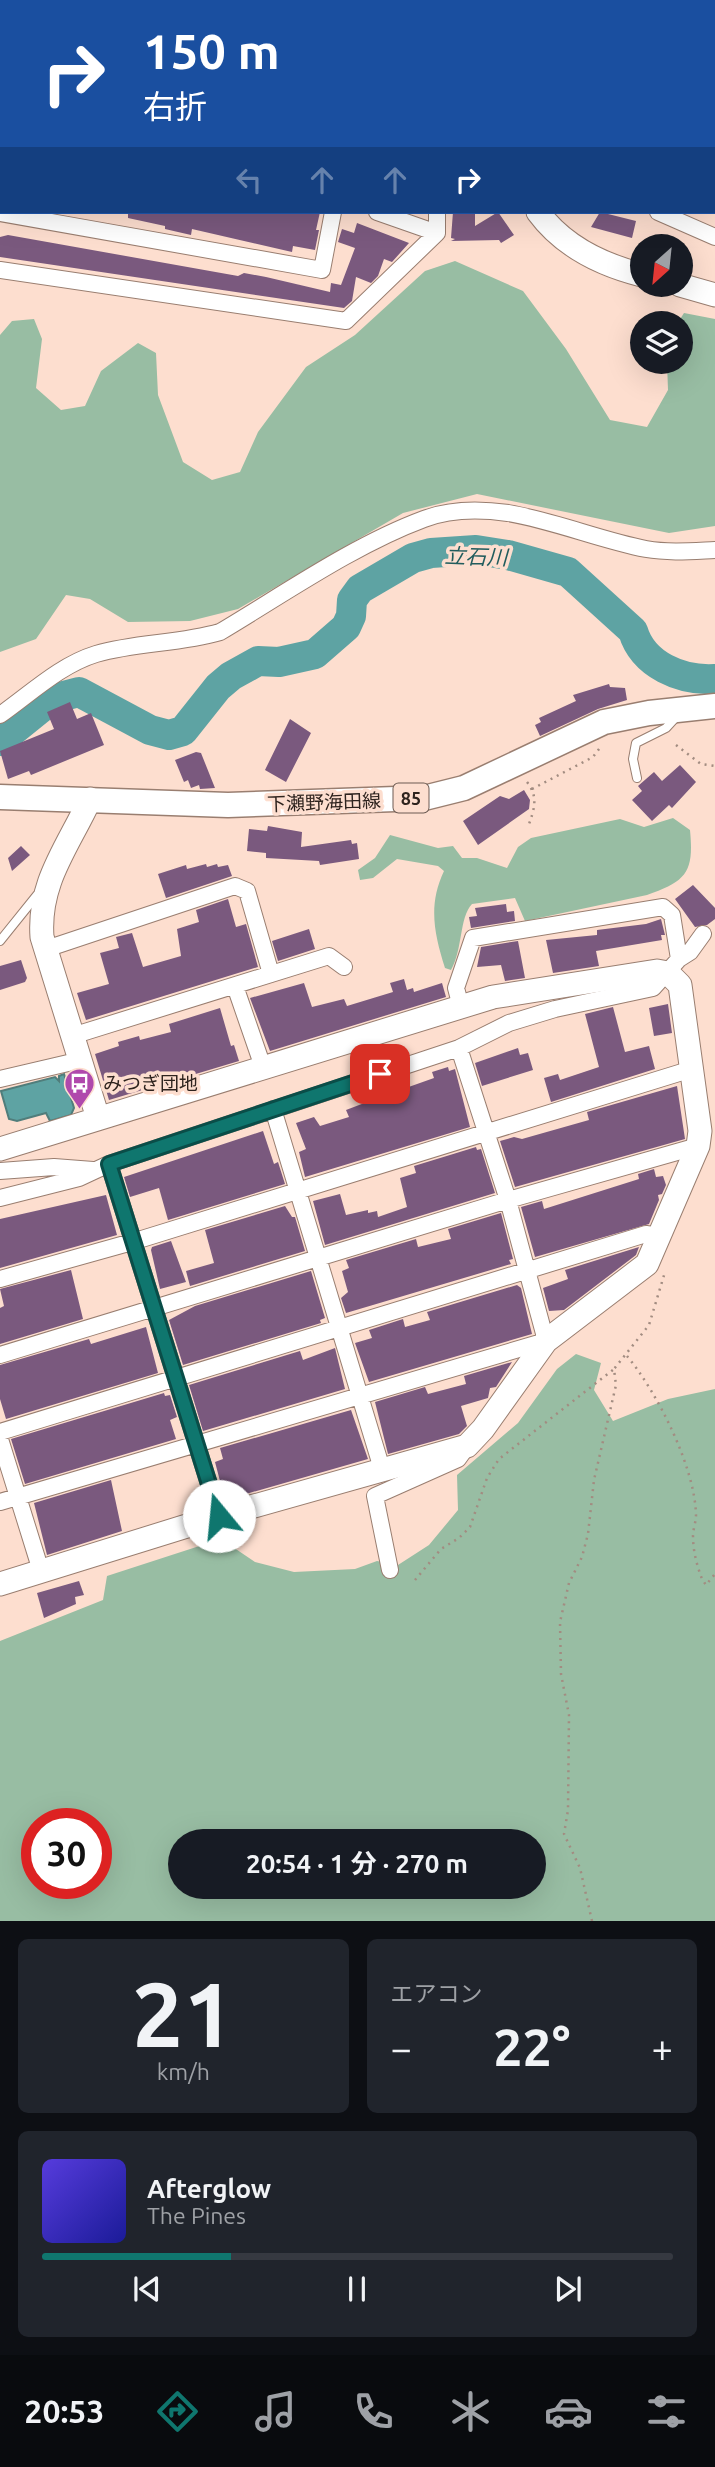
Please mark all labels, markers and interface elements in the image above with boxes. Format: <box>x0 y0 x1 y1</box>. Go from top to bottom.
text: 150 m <box>143 23 280 78</box>
icon: right <box>28 28 119 119</box>
text: 右折 <box>143 88 207 124</box>
icon: left <box>230 161 268 199</box>
icon: ahead <box>303 161 341 199</box>
icon: ahead <box>376 161 414 199</box>
icon: right <box>449 161 487 199</box>
north arrow <box>630 234 693 298</box>
map controls <box>630 234 693 374</box>
button: layers <box>630 311 693 374</box>
water label: 立石川 <box>444 543 510 569</box>
road number: 85 <box>394 784 428 812</box>
street label: 下瀬野海田線 <box>267 789 381 815</box>
pin <box>350 1044 410 1104</box>
icon: arrive <box>361 1055 399 1093</box>
bus stop icon: みつぎ団地 <box>63 1066 97 1110</box>
place label: みつぎ団地 <box>103 1072 198 1094</box>
position arrow <box>182 1479 256 1553</box>
speed limit sign: 30 <box>21 1808 112 1899</box>
text: 20:54 · 1 分 · 270 m <box>246 1849 468 1878</box>
text: 21 <box>132 1962 235 2064</box>
text: エアコン <box>391 1981 483 2006</box>
text: 22° <box>493 2018 570 2076</box>
text: − <box>391 2027 412 2069</box>
text: + <box>652 2027 673 2069</box>
text: km/h <box>157 2059 210 2084</box>
text: Afterglow <box>147 2174 271 2203</box>
text: The Pines <box>147 2203 246 2228</box>
icon: previous <box>128 2270 166 2308</box>
icon: pause <box>338 2270 376 2308</box>
icon: next <box>549 2270 587 2308</box>
icon: directions <box>153 2387 202 2436</box>
icon: music <box>251 2387 300 2436</box>
icon: phone <box>349 2387 398 2436</box>
icon: climate <box>446 2387 495 2436</box>
icon: car <box>544 2387 593 2436</box>
icon: filters <box>642 2387 691 2436</box>
text: 20:53 <box>24 2393 104 2429</box>

